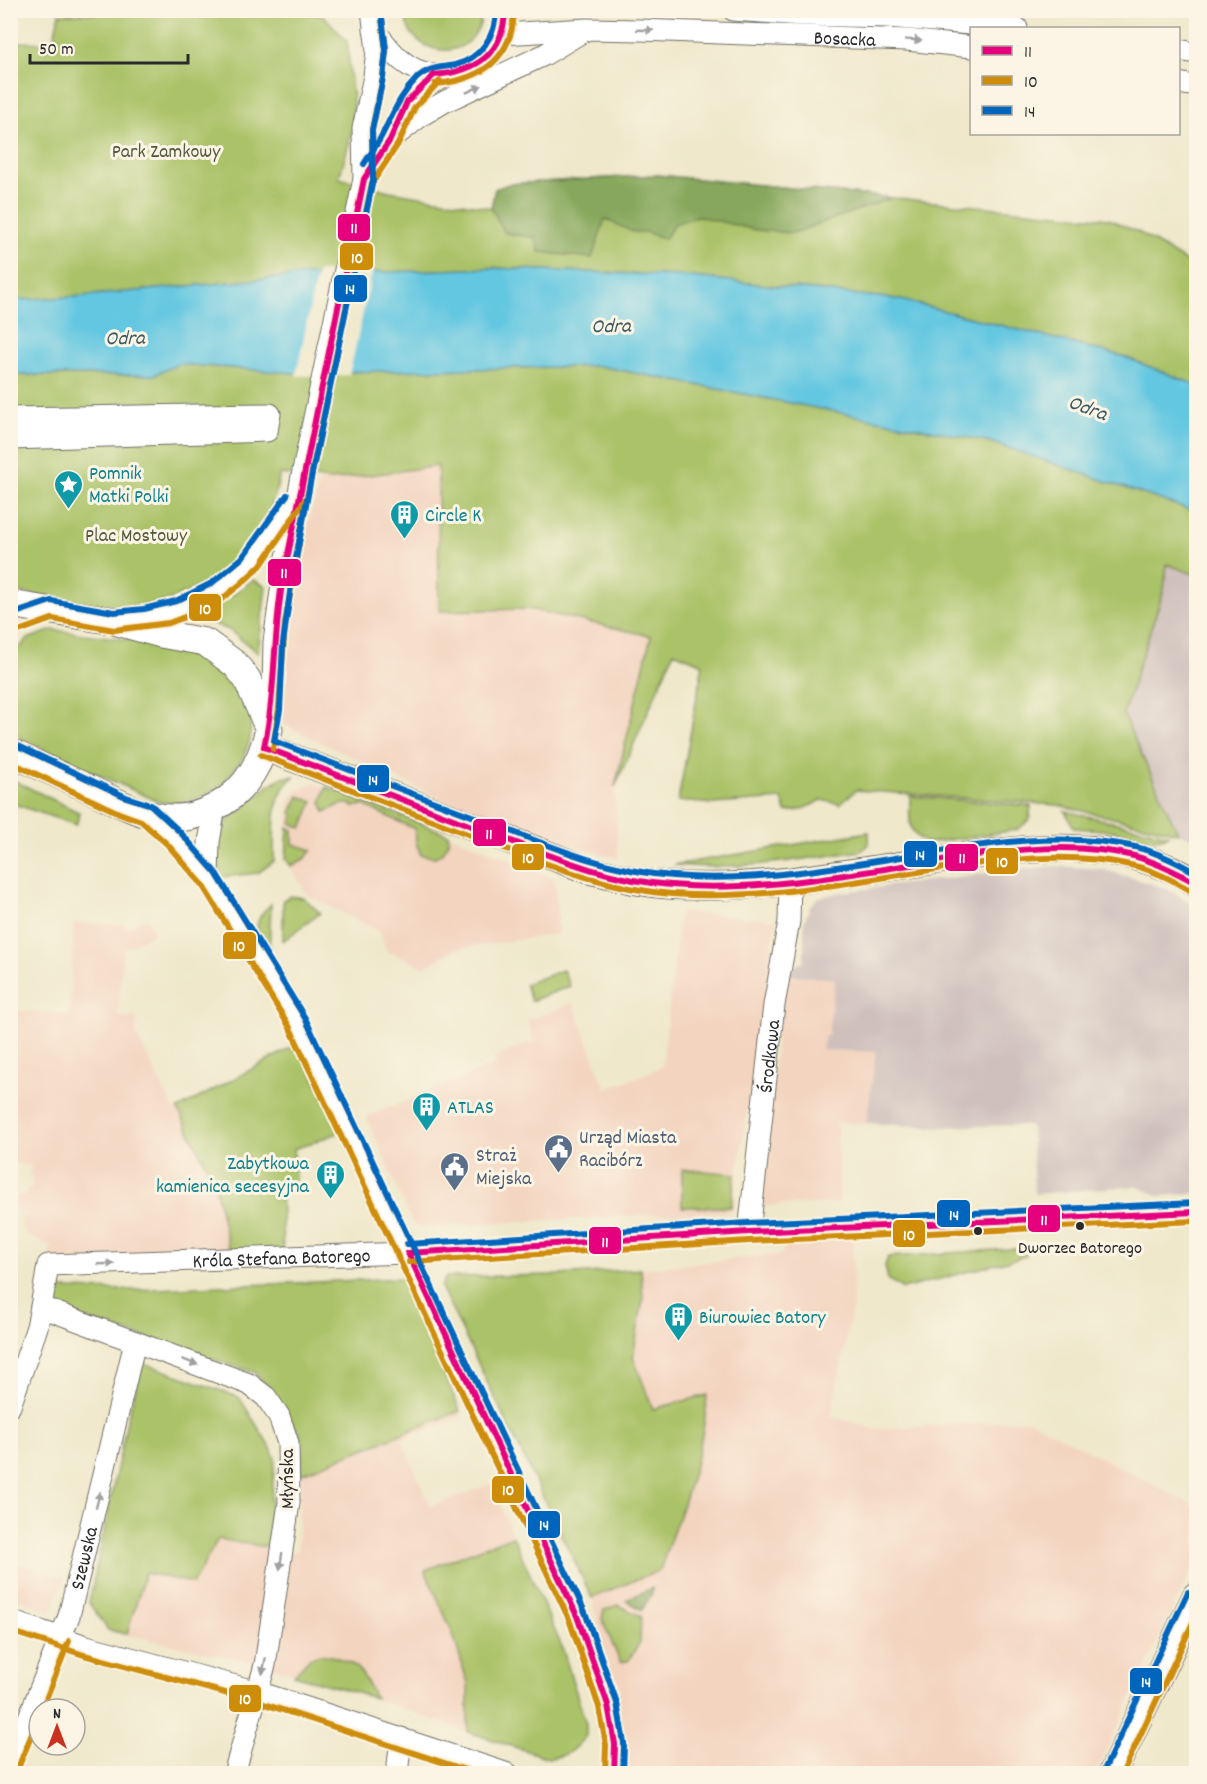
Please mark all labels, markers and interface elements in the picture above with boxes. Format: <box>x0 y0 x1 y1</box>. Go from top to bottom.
one-way arrow <box>636 26 655 35</box>
street label: Bosacka <box>813 26 877 56</box>
scale bar <box>30 27 188 65</box>
legend <box>970 27 1180 135</box>
one-way arrow <box>903 36 922 45</box>
text: 50 m <box>39 38 74 63</box>
text: 11 <box>1024 41 1032 66</box>
text: 10 <box>1024 71 1038 96</box>
one-way arrow <box>465 84 482 93</box>
text: 14 <box>1024 101 1035 126</box>
park label: Park Zamkowy <box>112 139 221 167</box>
line badge: 11 <box>337 213 371 242</box>
text: 11 <box>350 218 358 241</box>
line badge: 10 <box>339 242 374 271</box>
text: 10 <box>351 248 363 271</box>
line badge: 14 <box>333 274 368 303</box>
text: 14 <box>345 279 355 302</box>
water label: Odra <box>591 313 632 343</box>
water label: Odra <box>105 325 146 355</box>
water label: Odra <box>1063 389 1112 431</box>
place label: Pomnik Matki Polki <box>89 461 169 512</box>
place icon: Pomnik Matki Polki <box>52 468 84 510</box>
building icon: Circle K <box>388 498 420 540</box>
place label: Circle K <box>425 503 481 531</box>
park label: Plac Mostowy <box>85 523 188 551</box>
line badge: 11 <box>267 558 302 587</box>
text: 11 <box>280 563 288 586</box>
line badge: 10 <box>188 593 222 622</box>
text: 10 <box>199 599 211 622</box>
line badge: 14 <box>356 764 390 793</box>
text: 14 <box>368 770 378 793</box>
line badge: 11 <box>472 818 507 847</box>
text: 11 <box>485 824 493 847</box>
line badge: 14 <box>903 840 938 868</box>
line badge: 10 <box>511 843 545 871</box>
line badge: 11 <box>944 843 979 872</box>
text: 14 <box>915 845 925 868</box>
line badge: 10 <box>985 847 1019 875</box>
text: 10 <box>522 848 534 871</box>
text: 11 <box>958 848 966 871</box>
text: 10 <box>996 852 1008 875</box>
line badge: 10 <box>222 931 257 960</box>
text: 10 <box>233 936 245 959</box>
street label: Środkowa <box>753 1018 789 1094</box>
building icon: ATLAS <box>410 1090 442 1132</box>
place label: ATLAS <box>447 1095 494 1123</box>
place label: Urząd Miasta Racibórz <box>579 1125 677 1176</box>
public building icon: Urząd Miasta Racibórz <box>542 1132 574 1174</box>
place label: Straż Miejska <box>476 1143 532 1194</box>
public building icon: Straż Miejska <box>439 1150 471 1192</box>
place label: Zabytkowa kamienica secesyjna <box>156 1151 310 1202</box>
building icon: Zabytkowa kamienica secesyjna <box>314 1158 346 1200</box>
line badge: 14 <box>936 1199 971 1228</box>
line badge: 11 <box>1027 1204 1061 1233</box>
text: 14 <box>949 1205 959 1228</box>
text: 11 <box>1040 1210 1048 1233</box>
line badge: 10 <box>892 1219 926 1248</box>
marker: Dworzec Batorego <box>1074 1220 1086 1232</box>
text: 10 <box>903 1225 915 1248</box>
unlabelled marker <box>972 1225 984 1237</box>
line badge: 11 <box>588 1226 622 1255</box>
text: 11 <box>601 1232 609 1255</box>
place label: Dworzec Batorego <box>1018 1237 1142 1262</box>
street label: Króla Stefana Batorego <box>192 1243 371 1277</box>
one-way arrow <box>97 1259 116 1269</box>
building icon: Biurowiec Batory <box>662 1300 694 1342</box>
place label: Biurowiec Batory <box>699 1305 827 1333</box>
one-way arrow <box>181 1358 199 1368</box>
street label: Młyńska <box>275 1448 303 1509</box>
line badge: 10 <box>491 1475 525 1504</box>
text: 10 <box>502 1480 514 1503</box>
one-way arrow <box>94 1491 103 1509</box>
line badge: 14 <box>527 1510 561 1539</box>
text: 14 <box>539 1515 549 1538</box>
street label: Szewska <box>65 1524 107 1593</box>
one-way arrow <box>276 1551 285 1570</box>
one-way arrow <box>259 1656 269 1675</box>
line badge: 14 <box>1129 1667 1163 1695</box>
text: 14 <box>1141 1672 1151 1695</box>
line badge: 10 <box>228 1684 262 1713</box>
text: 10 <box>239 1689 251 1712</box>
north arrow <box>27 1697 87 1757</box>
text: N <box>53 1703 61 1726</box>

